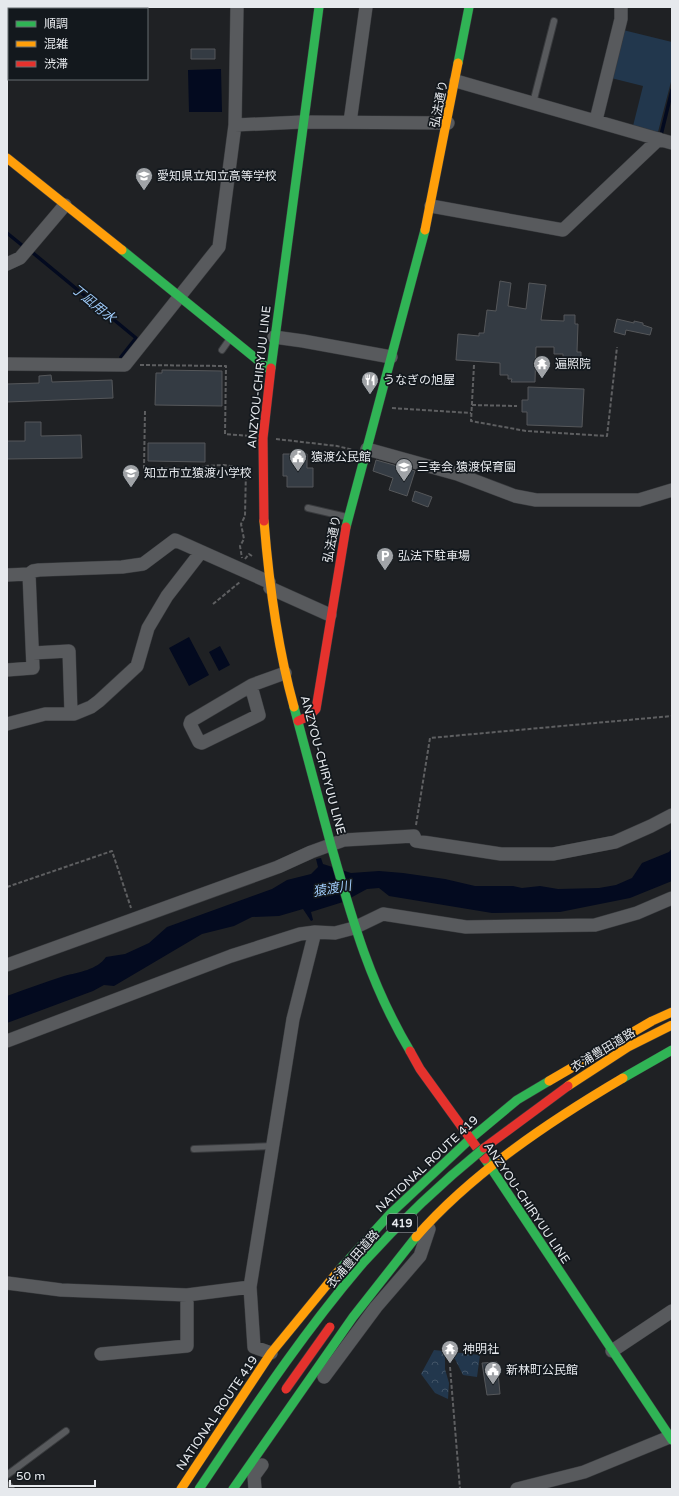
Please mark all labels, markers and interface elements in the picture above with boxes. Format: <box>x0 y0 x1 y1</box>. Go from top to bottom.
legend <box>8 8 148 80</box>
text: 順調 <box>44 17 68 31</box>
text: 混雑 <box>44 37 68 51</box>
text: 渋滞 <box>44 57 68 71</box>
street label: 弘法通り <box>428 79 450 129</box>
school or university icon: 愛知県立知立高等学校 <box>134 166 154 191</box>
place label: 愛知県立知立高等学校 <box>157 169 277 183</box>
water label: 丁凪用水 <box>68 281 120 328</box>
street label: ANZYOU-CHIRYUU LINE <box>245 305 273 449</box>
temple icon: 遍照院 <box>532 354 552 379</box>
place label: 遍照院 <box>555 357 591 371</box>
restaurant icon: うなぎの旭屋 <box>360 370 380 395</box>
place label: うなぎの旭屋 <box>383 373 455 387</box>
public building icon: 猿渡公民館 <box>288 447 308 472</box>
place label: 猿渡公民館 <box>311 450 371 464</box>
school or university icon: 三幸会 猿渡保育園 <box>394 457 414 482</box>
place label: 三幸会 猿渡保育園 <box>417 460 516 474</box>
school or university icon: 知立市立猿渡小学校 <box>121 463 141 488</box>
place label: 知立市立猿渡小学校 <box>144 466 252 480</box>
street label: 弘法通り <box>321 514 343 564</box>
parking icon: 弘法下駐車場 <box>375 546 395 571</box>
place label: 弘法下駐車場 <box>398 549 470 563</box>
street label: ANZYOU-CHIRYUU LINE <box>298 694 348 836</box>
water label: 猿渡川 <box>312 877 355 900</box>
street label: 衣浦豊田道路 <box>569 1025 637 1075</box>
street label: NATIONAL ROUTE 419 <box>373 1113 481 1215</box>
street label: ANZYOU-CHIRYUU LINE <box>481 1140 573 1267</box>
road number: 419 <box>387 1214 417 1232</box>
street label: 衣浦豊田道路 <box>324 1227 382 1291</box>
temple icon: 神明社 <box>440 1339 460 1364</box>
place label: 神明社 <box>463 1342 499 1356</box>
street label: NATIONAL ROUTE 419 <box>173 1353 261 1473</box>
public building icon: 新林町公民館 <box>483 1360 503 1385</box>
place label: 新林町公民館 <box>506 1363 578 1377</box>
scale bar <box>10 1462 95 1488</box>
text: 50 m <box>16 1469 45 1483</box>

